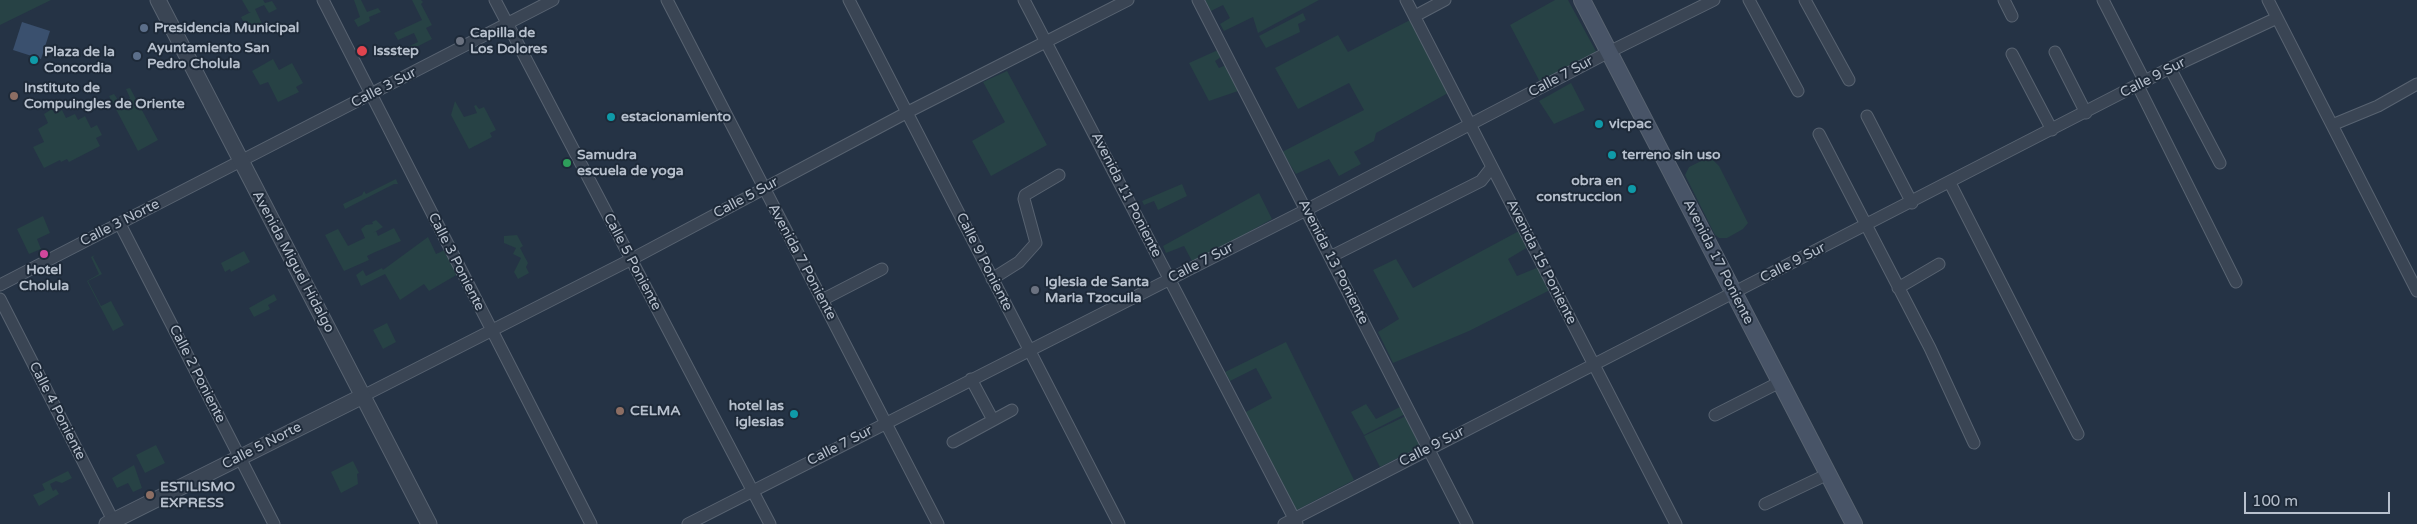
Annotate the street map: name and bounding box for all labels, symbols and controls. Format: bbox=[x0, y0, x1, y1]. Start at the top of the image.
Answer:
place label: Presidencia Municipal bbox=[154, 20, 299, 36]
marker: Presidencia Municipal bbox=[138, 22, 150, 34]
place label: Capilla de Los Dolores bbox=[470, 25, 547, 58]
marker: Capilla de Los Dolores bbox=[454, 35, 466, 47]
place label: Ayuntamiento San Pedro Cholula bbox=[147, 40, 270, 72]
place label: Issstep bbox=[373, 43, 419, 59]
place label: Plaza de la Concordia bbox=[44, 44, 115, 76]
marker: Issstep bbox=[355, 44, 369, 58]
marker: Ayuntamiento San Pedro Cholula bbox=[131, 50, 143, 62]
street label: Calle 7 Sur bbox=[1526, 53, 1596, 101]
marker: Plaza de la Concordia bbox=[28, 54, 40, 66]
street label: Calle 9 Sur bbox=[2118, 54, 2188, 102]
street label: Calle 3 Sur bbox=[349, 64, 419, 112]
place label: Instituto de Compuingles de Oriente bbox=[24, 80, 185, 112]
marker: Instituto de Compuingles de Oriente bbox=[8, 90, 20, 102]
place label: estacionamiento bbox=[621, 109, 731, 125]
marker: estacionamiento bbox=[605, 111, 617, 123]
place label: vicpac bbox=[1609, 116, 1652, 132]
marker: vicpac bbox=[1593, 118, 1605, 130]
street label: Avenida 11 Poniente bbox=[1087, 130, 1165, 260]
place label: Samudra escuela de yoga bbox=[577, 147, 684, 180]
place label: terreno sin uso bbox=[1622, 147, 1720, 163]
marker: terreno sin uso bbox=[1606, 149, 1618, 161]
marker: Samudra escuela de yoga bbox=[561, 157, 573, 169]
place label: obra en construccion bbox=[1536, 173, 1622, 206]
street label: Calle 5 Sur bbox=[711, 174, 781, 222]
marker: obra en construccion bbox=[1626, 183, 1638, 195]
street label: Avenida Miguel Hidalgo bbox=[248, 188, 338, 336]
street label: Calle 3 Norte bbox=[78, 196, 162, 250]
street label: Avenida 13 Poniente bbox=[1294, 197, 1372, 327]
street label: Avenida 15 Poniente bbox=[1502, 197, 1580, 327]
street label: Avenida 17 Poniente bbox=[1679, 197, 1757, 327]
street label: Avenida 7 Poniente bbox=[764, 201, 840, 323]
street label: Calle 3 Poniente bbox=[424, 210, 488, 314]
street label: Calle 5 Poniente bbox=[599, 210, 665, 314]
street label: Calle 9 Poniente bbox=[952, 210, 1016, 314]
street label: Calle 7 Sur bbox=[1166, 239, 1236, 287]
street label: Calle 9 Sur bbox=[1758, 239, 1828, 287]
marker: Hotel Cholula bbox=[38, 248, 50, 260]
place label: Hotel Cholula bbox=[19, 262, 69, 294]
place label: Iglesia de Santa Maria Tzocuila bbox=[1045, 274, 1149, 306]
marker: Iglesia de Santa Maria Tzocuila bbox=[1029, 284, 1041, 296]
street label: Calle 2 Poniente bbox=[165, 322, 229, 426]
street label: Calle 4 Poniente bbox=[25, 359, 89, 463]
place label: hotel las iglesias bbox=[729, 398, 784, 431]
place label: CELMA bbox=[630, 403, 681, 419]
marker: CELMA bbox=[614, 405, 626, 417]
marker: hotel las iglesias bbox=[788, 408, 800, 420]
street label: Calle 5 Norte bbox=[220, 419, 304, 473]
street label: Calle 7 Sur bbox=[805, 422, 875, 470]
street label: Calle 9 Sur bbox=[1397, 423, 1467, 471]
place label: ESTILISMO EXPRESS bbox=[160, 479, 235, 512]
scale bar bbox=[2247, 482, 2393, 514]
marker: ESTILISMO EXPRESS bbox=[144, 489, 156, 501]
text: 100 m bbox=[2252, 492, 2298, 510]

